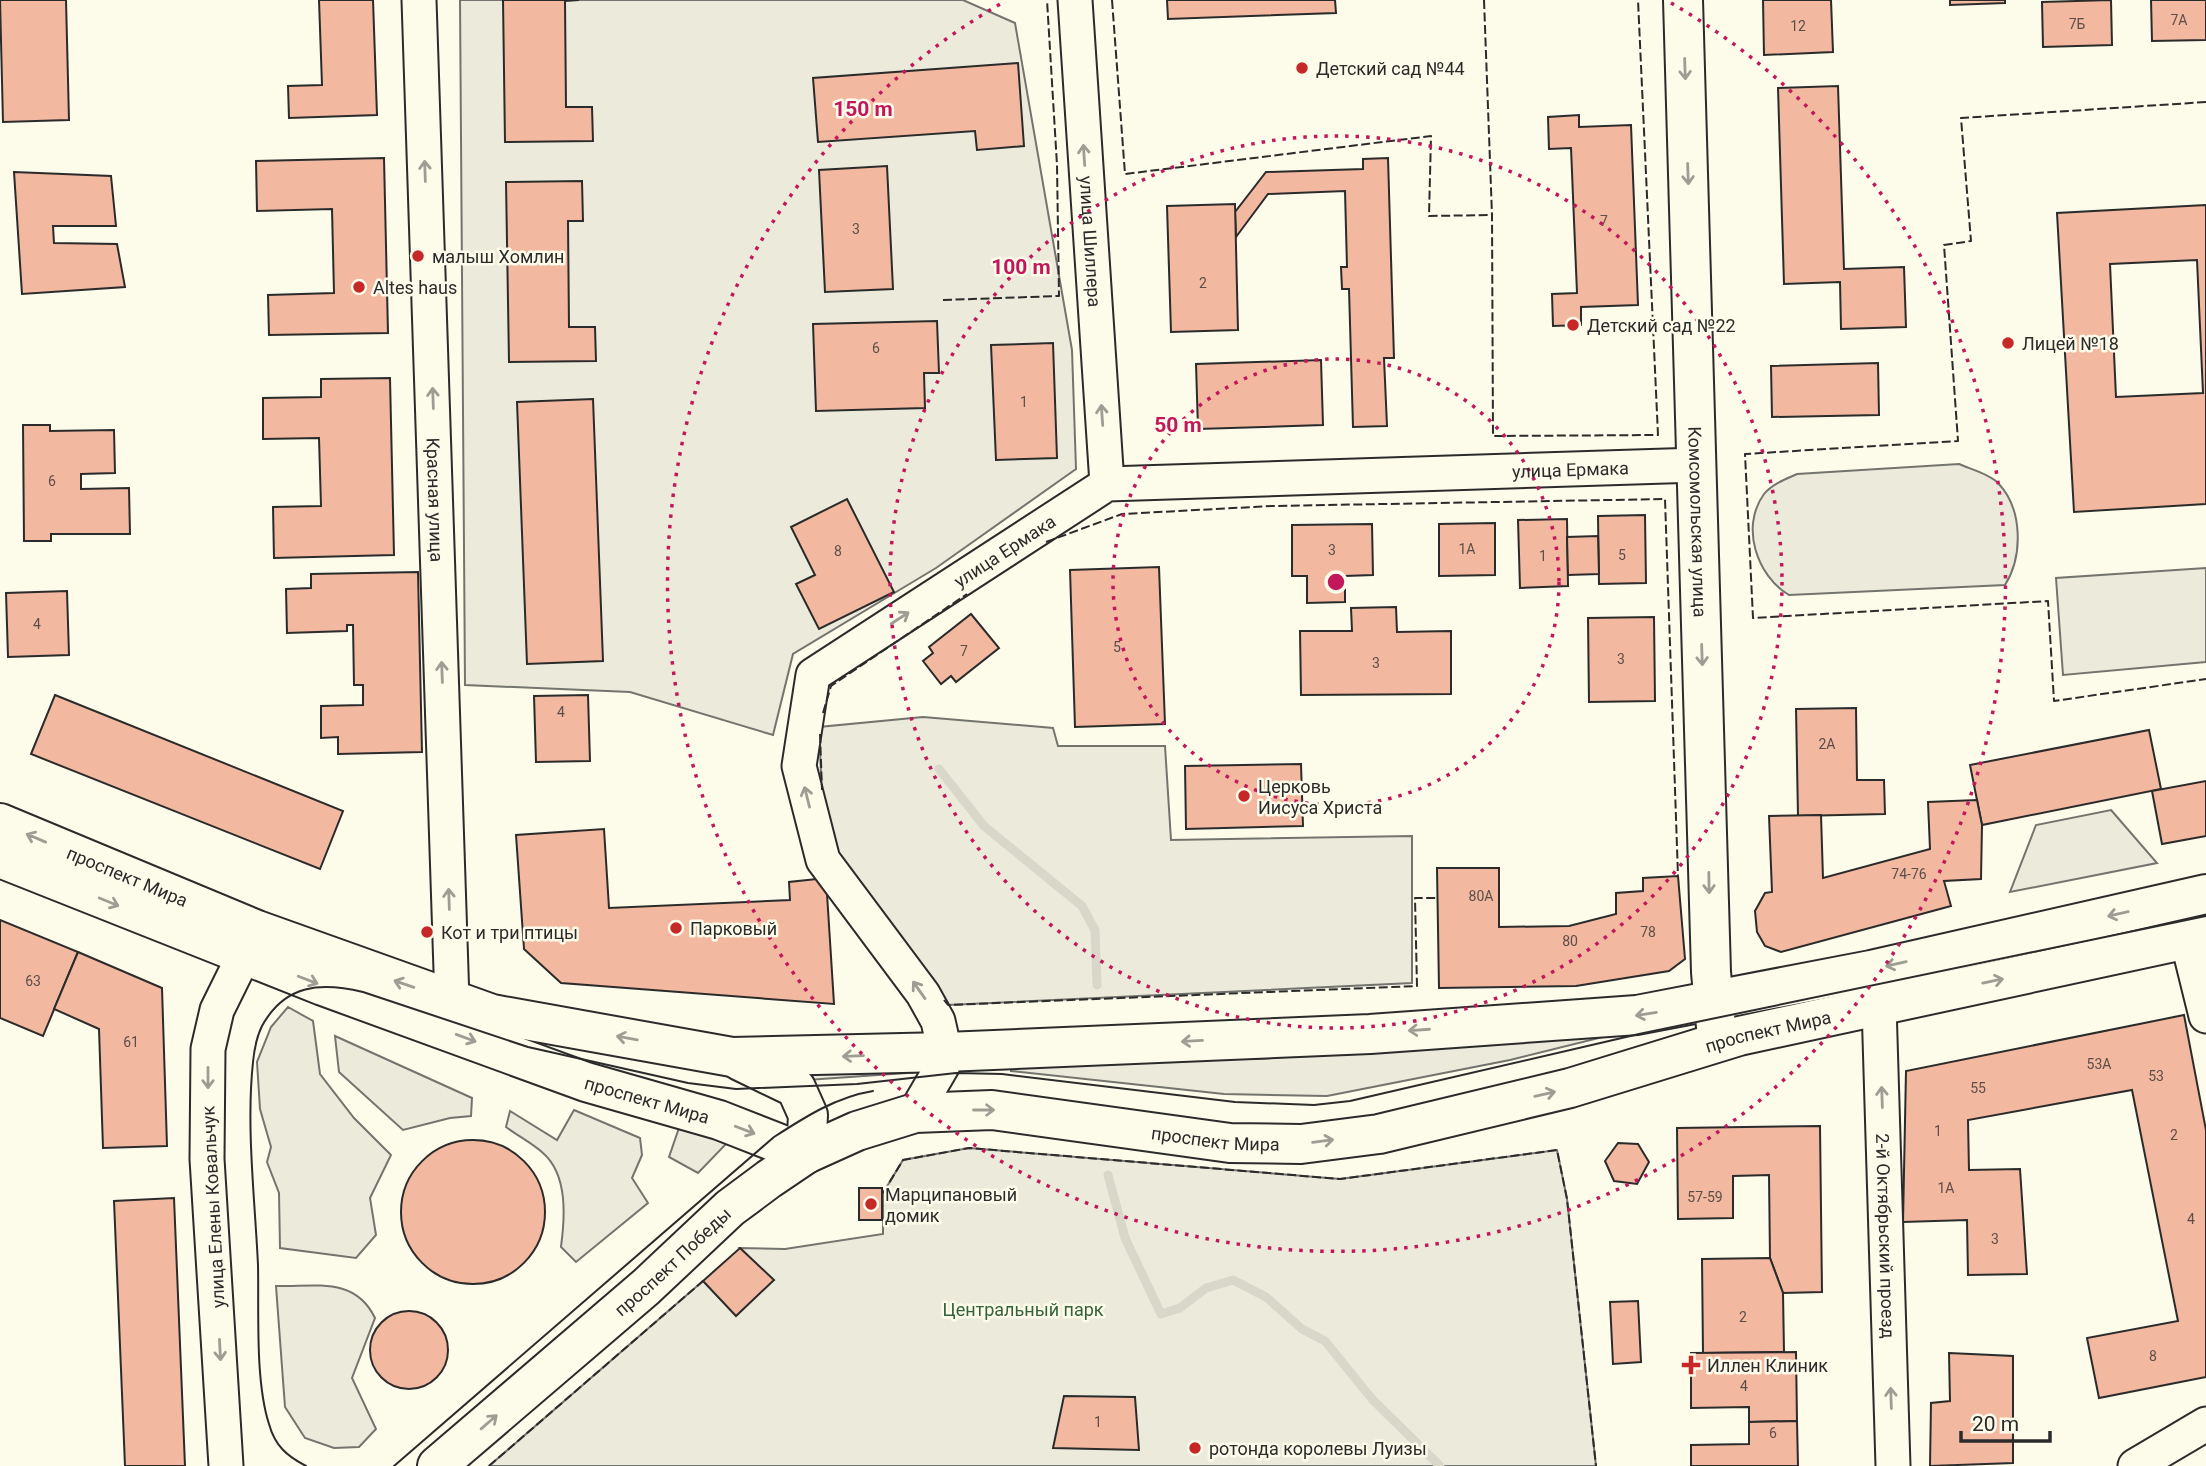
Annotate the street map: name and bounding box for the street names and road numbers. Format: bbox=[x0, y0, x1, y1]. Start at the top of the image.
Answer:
street label: улица Шиллера bbox=[1076, 175, 1106, 308]
street label: Комсомольская улица bbox=[1685, 426, 1711, 618]
street label: Красная улица bbox=[423, 437, 448, 562]
street label: улица Ермака bbox=[1512, 457, 1629, 481]
street label: улица Ермака bbox=[950, 510, 1059, 591]
street label: проспект Мира bbox=[64, 842, 191, 911]
street label: проспект Мира bbox=[1702, 1006, 1833, 1056]
street label: проспект Мира bbox=[582, 1072, 712, 1127]
street label: улица Елены Ковальчук bbox=[197, 1105, 229, 1309]
street label: проспект Мира bbox=[1150, 1122, 1280, 1154]
street label: 2-й Октябрьский проезд bbox=[1872, 1133, 1900, 1339]
street label: проспект Победы bbox=[610, 1203, 735, 1320]

